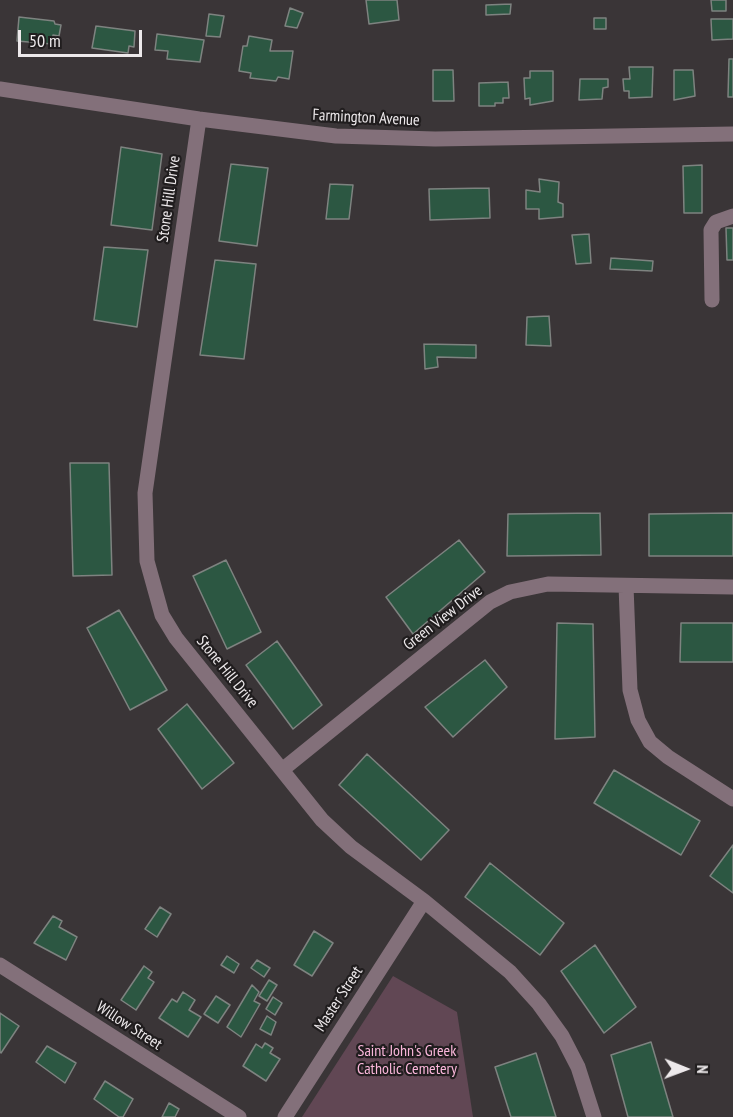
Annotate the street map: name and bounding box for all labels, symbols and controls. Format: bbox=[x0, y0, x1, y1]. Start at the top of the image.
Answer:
scale bar bbox=[21, 18, 146, 56]
text: 50 m bbox=[29, 29, 61, 52]
street label: Farmington Avenue bbox=[312, 106, 420, 130]
street label: Stone Hill Drive bbox=[153, 155, 185, 243]
street label: Green View Drive bbox=[400, 581, 486, 655]
street label: Stone Hill Drive bbox=[192, 632, 262, 712]
street label: Master Street bbox=[311, 963, 367, 1035]
street label: Willow Street bbox=[93, 998, 165, 1054]
north arrow bbox=[655, 1039, 715, 1099]
park label: Saint John's Greek Catholic Cemetery bbox=[357, 1041, 457, 1079]
text: N bbox=[693, 1065, 713, 1074]

